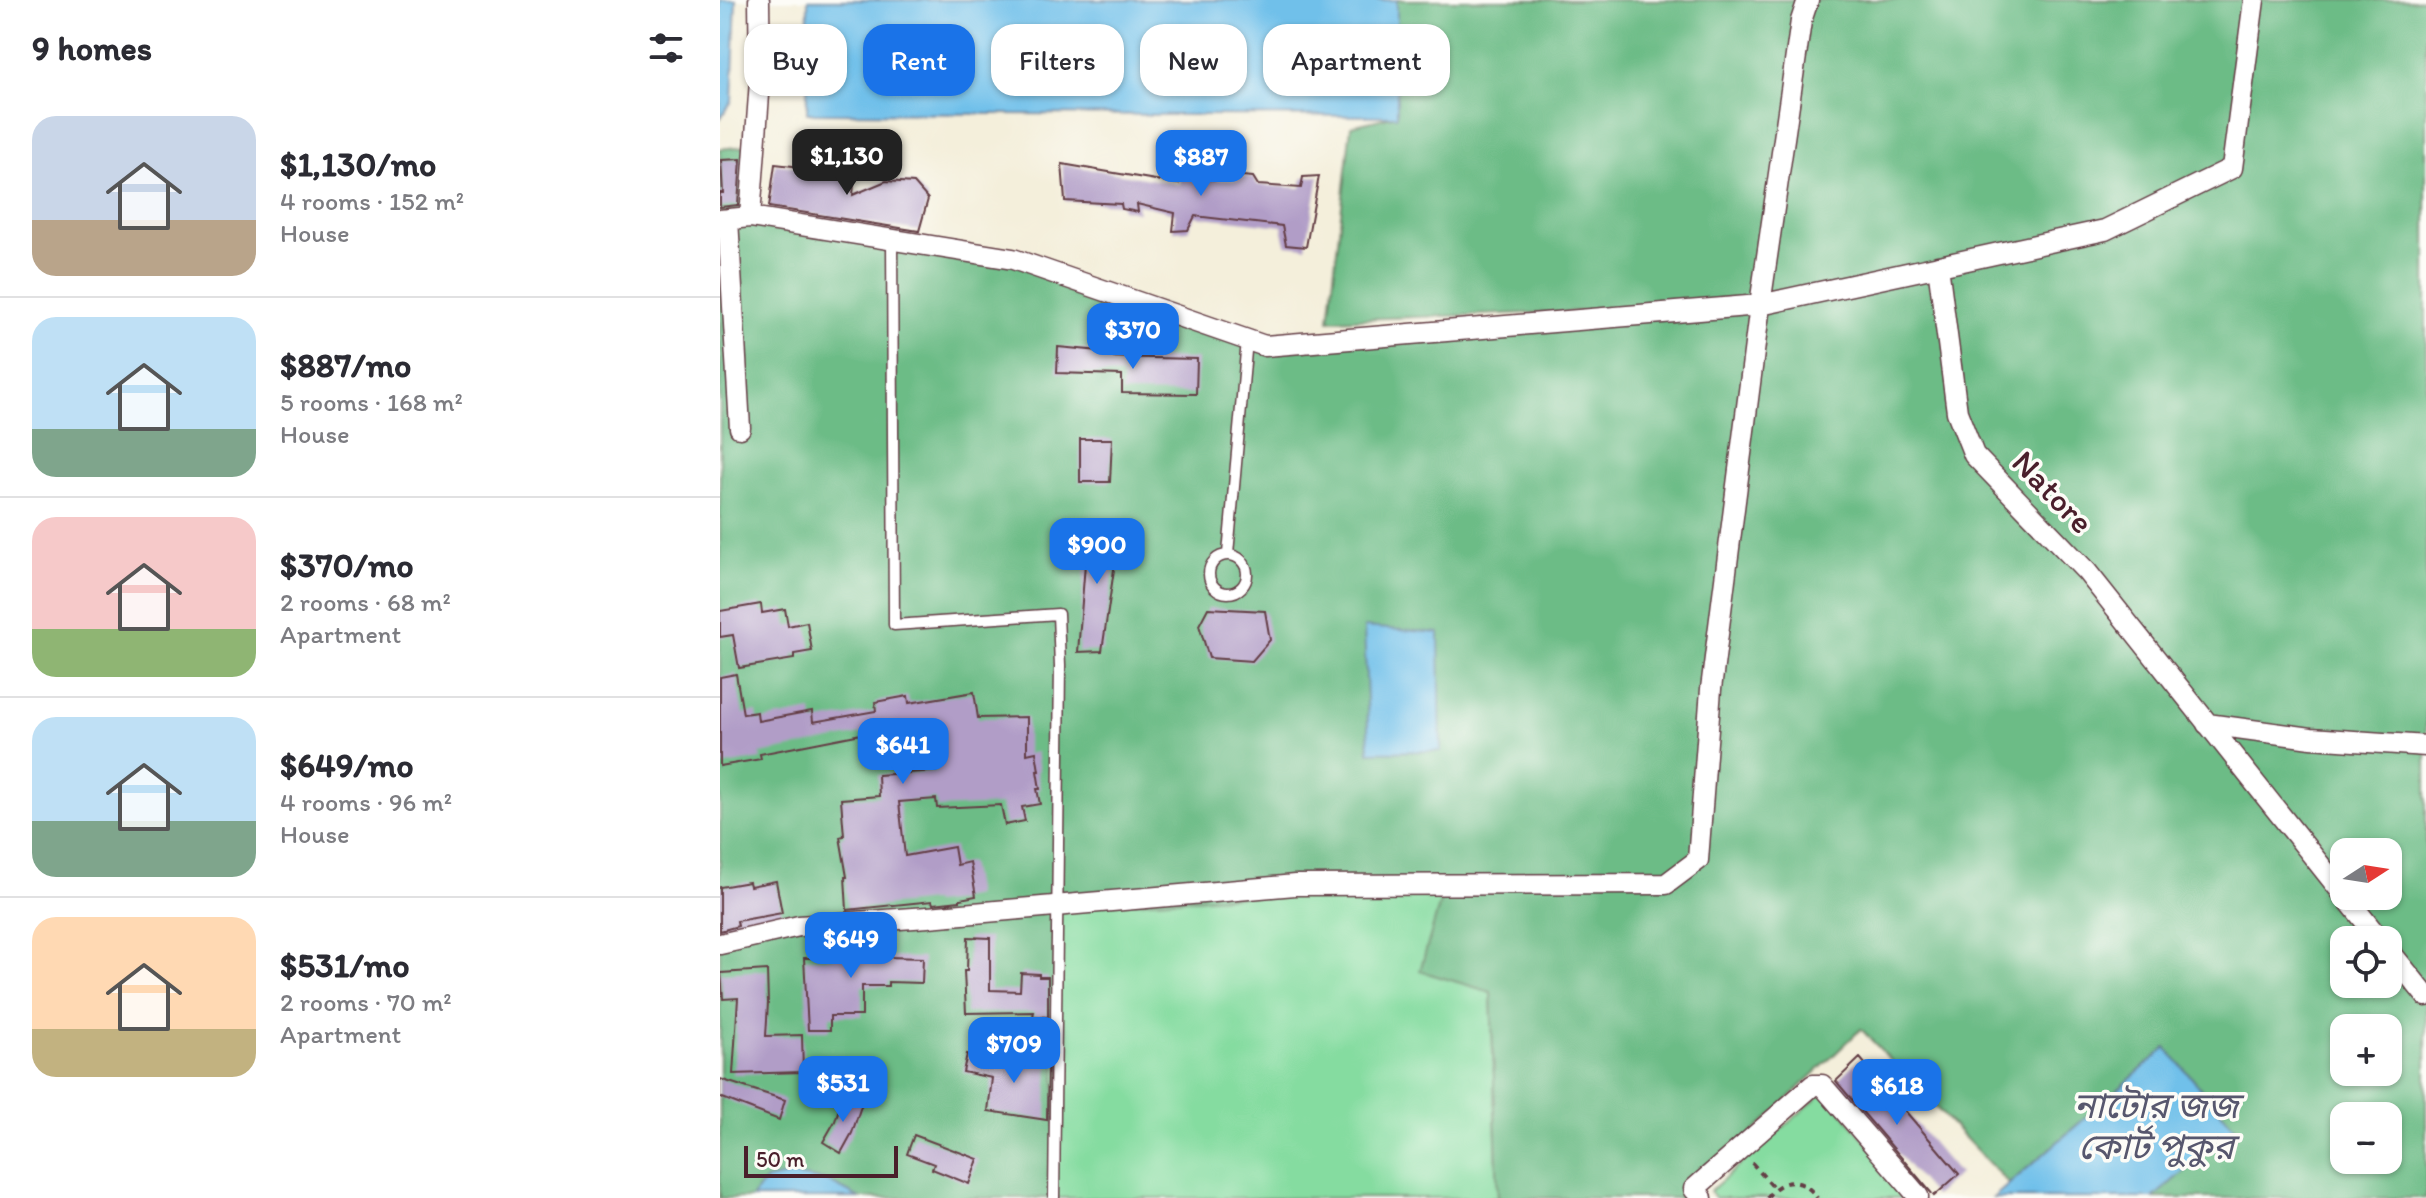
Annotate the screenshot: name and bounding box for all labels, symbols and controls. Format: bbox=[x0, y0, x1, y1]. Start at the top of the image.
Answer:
chip: Buy bbox=[744, 24, 847, 96]
chip: Rent bbox=[863, 24, 975, 96]
chip: Filters bbox=[991, 24, 1124, 96]
chip: New bbox=[1140, 24, 1247, 96]
chip: Apartment bbox=[1263, 24, 1450, 96]
icon: filters bbox=[644, 26, 688, 70]
text: 9 homes bbox=[32, 28, 152, 69]
pin: $1,130 bbox=[782, 129, 912, 197]
pin: $887 bbox=[1154, 130, 1248, 198]
text: $1,130 bbox=[810, 139, 884, 171]
text: $887 bbox=[1174, 140, 1228, 172]
text: $1,130/mo bbox=[280, 144, 436, 185]
icon: home bbox=[96, 148, 192, 244]
text: 4 rooms · 152 m² bbox=[280, 185, 464, 217]
text: House bbox=[280, 217, 350, 249]
pin: $370 bbox=[1086, 303, 1180, 371]
text: $370 bbox=[1105, 313, 1161, 345]
text: $887/mo bbox=[280, 345, 412, 386]
icon: home bbox=[96, 349, 192, 445]
text: 5 rooms · 168 m² bbox=[280, 386, 463, 418]
text: House bbox=[280, 418, 350, 450]
street label: Natore bbox=[2004, 442, 2102, 542]
pin: $900 bbox=[1050, 518, 1144, 586]
text: $900 bbox=[1068, 528, 1126, 560]
text: $370/mo bbox=[280, 545, 414, 586]
icon: home bbox=[96, 549, 192, 645]
text: 2 rooms · 68 m² bbox=[280, 586, 451, 618]
text: Apartment bbox=[280, 618, 401, 650]
pin: $641 bbox=[856, 718, 950, 786]
text: $641 bbox=[876, 728, 930, 760]
text: $649/mo bbox=[280, 745, 414, 786]
icon: home bbox=[96, 749, 192, 845]
text: 4 rooms · 96 m² bbox=[280, 786, 452, 818]
text: House bbox=[280, 818, 350, 850]
north arrow bbox=[2330, 838, 2402, 910]
map controls bbox=[2330, 838, 2402, 1174]
pin: $649 bbox=[804, 912, 898, 980]
text: $649 bbox=[823, 922, 879, 954]
button: locate bbox=[2330, 926, 2402, 998]
text: $531/mo bbox=[280, 945, 410, 986]
icon: home bbox=[96, 949, 192, 1045]
text: 2 rooms · 70 m² bbox=[280, 986, 452, 1018]
button: + bbox=[2330, 1014, 2402, 1086]
pin: $709 bbox=[967, 1017, 1061, 1085]
text: Apartment bbox=[280, 1018, 401, 1050]
text: $709 bbox=[986, 1027, 1042, 1059]
pin: $531 bbox=[796, 1056, 890, 1124]
pin: $618 bbox=[1850, 1059, 1944, 1127]
text: $531 bbox=[816, 1066, 870, 1098]
text: $618 bbox=[1870, 1069, 1924, 1101]
water label: নাটোর জজ কোর্ট পুকুর bbox=[2073, 1084, 2245, 1168]
button: − bbox=[2330, 1102, 2402, 1174]
scale bar bbox=[744, 1142, 898, 1178]
text: 50 m bbox=[756, 1146, 805, 1173]

